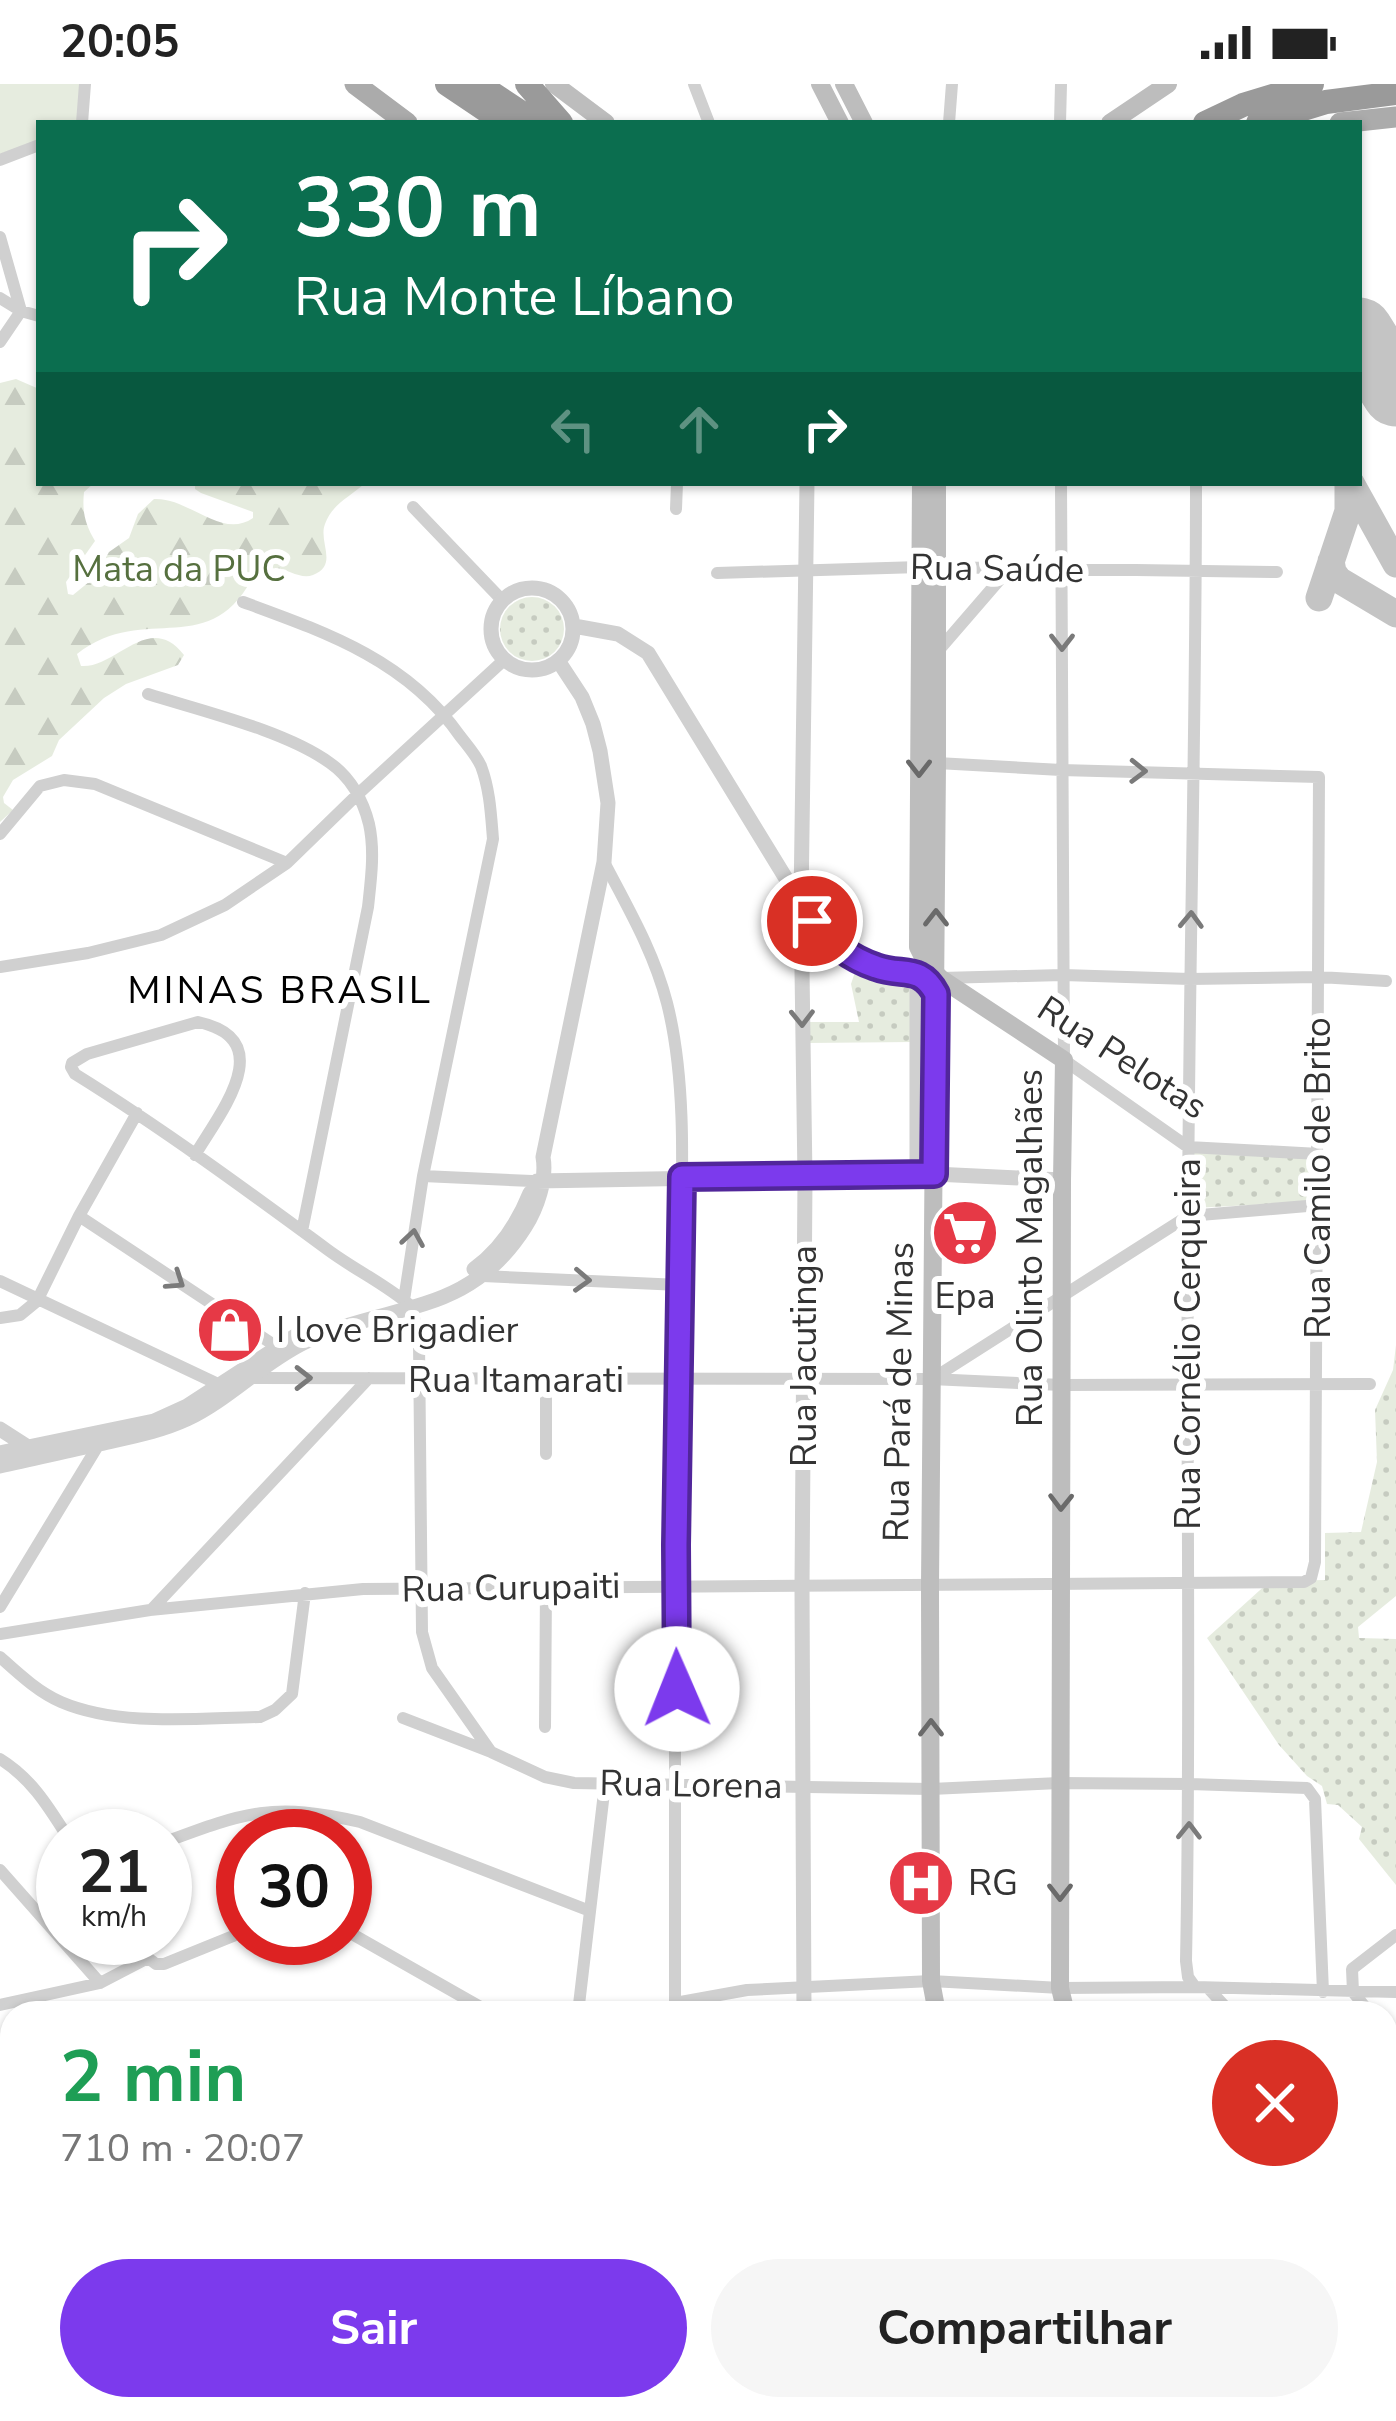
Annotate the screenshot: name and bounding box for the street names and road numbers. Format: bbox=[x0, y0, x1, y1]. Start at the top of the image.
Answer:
street label: Rua Saúde bbox=[909, 543, 1085, 595]
street label: Rua Pelotas bbox=[1028, 985, 1216, 1131]
street label: Rua Camilo de Brito bbox=[1294, 1017, 1343, 1339]
street label: Rua Olinto Magalhães bbox=[1006, 1069, 1055, 1427]
street label: Rua Cornélio Cerqueira bbox=[1164, 1158, 1213, 1530]
street label: Rua Pará de Minas bbox=[872, 1242, 926, 1542]
street label: Rua Jacutinga bbox=[780, 1245, 829, 1467]
street label: Rua Itamarati bbox=[408, 1356, 624, 1405]
street label: Rua Curupaiti bbox=[401, 1562, 621, 1614]
street label: Rua Lorena bbox=[599, 1759, 783, 1811]

